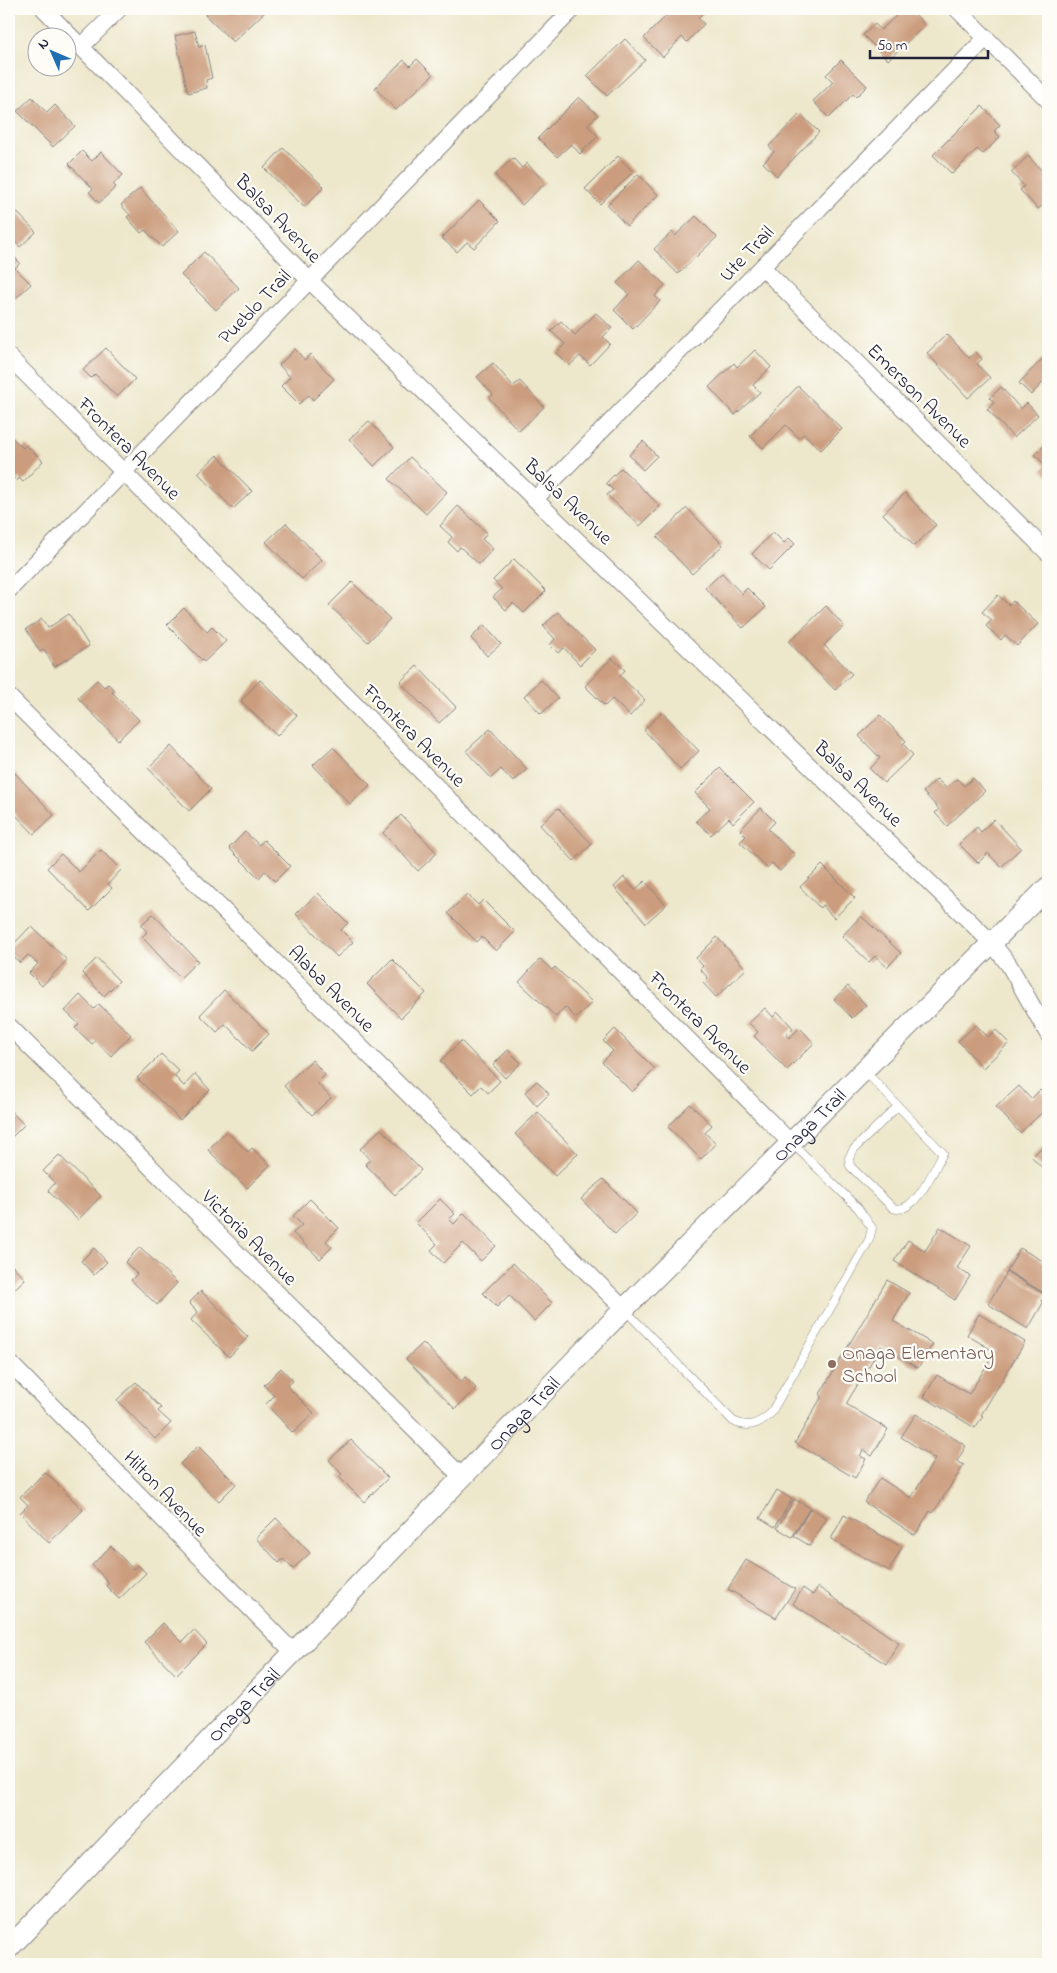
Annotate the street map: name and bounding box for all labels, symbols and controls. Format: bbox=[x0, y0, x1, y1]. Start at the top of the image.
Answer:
north arrow bbox=[28, 28, 78, 78]
scale bar bbox=[870, 28, 987, 60]
text: N bbox=[33, 33, 55, 55]
text: 50 m bbox=[877, 35, 908, 57]
street label: Balsa Avenue bbox=[227, 168, 327, 271]
street label: Ute Trail bbox=[713, 220, 782, 290]
street label: Pueblo Trail bbox=[212, 264, 299, 352]
street label: Emerson Avenue bbox=[859, 338, 977, 456]
street label: Frontera Avenue bbox=[69, 391, 186, 508]
street label: Balsa Avenue bbox=[516, 452, 618, 553]
street label: Frontera Avenue bbox=[354, 678, 471, 795]
street label: Balsa Avenue bbox=[806, 734, 908, 835]
street label: Alaba Avenue bbox=[280, 940, 380, 1040]
street label: Frontera Avenue bbox=[640, 965, 757, 1082]
street label: Onaga Trail bbox=[767, 1083, 854, 1170]
street label: Victoria Avenue bbox=[193, 1183, 303, 1293]
place label: Onaga Elementary School bbox=[842, 1340, 994, 1392]
marker: Onaga Elementary School bbox=[826, 1358, 838, 1370]
street label: Onaga Trail bbox=[482, 1371, 568, 1459]
street label: Hilton Avenue bbox=[115, 1445, 213, 1545]
street label: Onaga Trail bbox=[202, 1662, 288, 1750]

